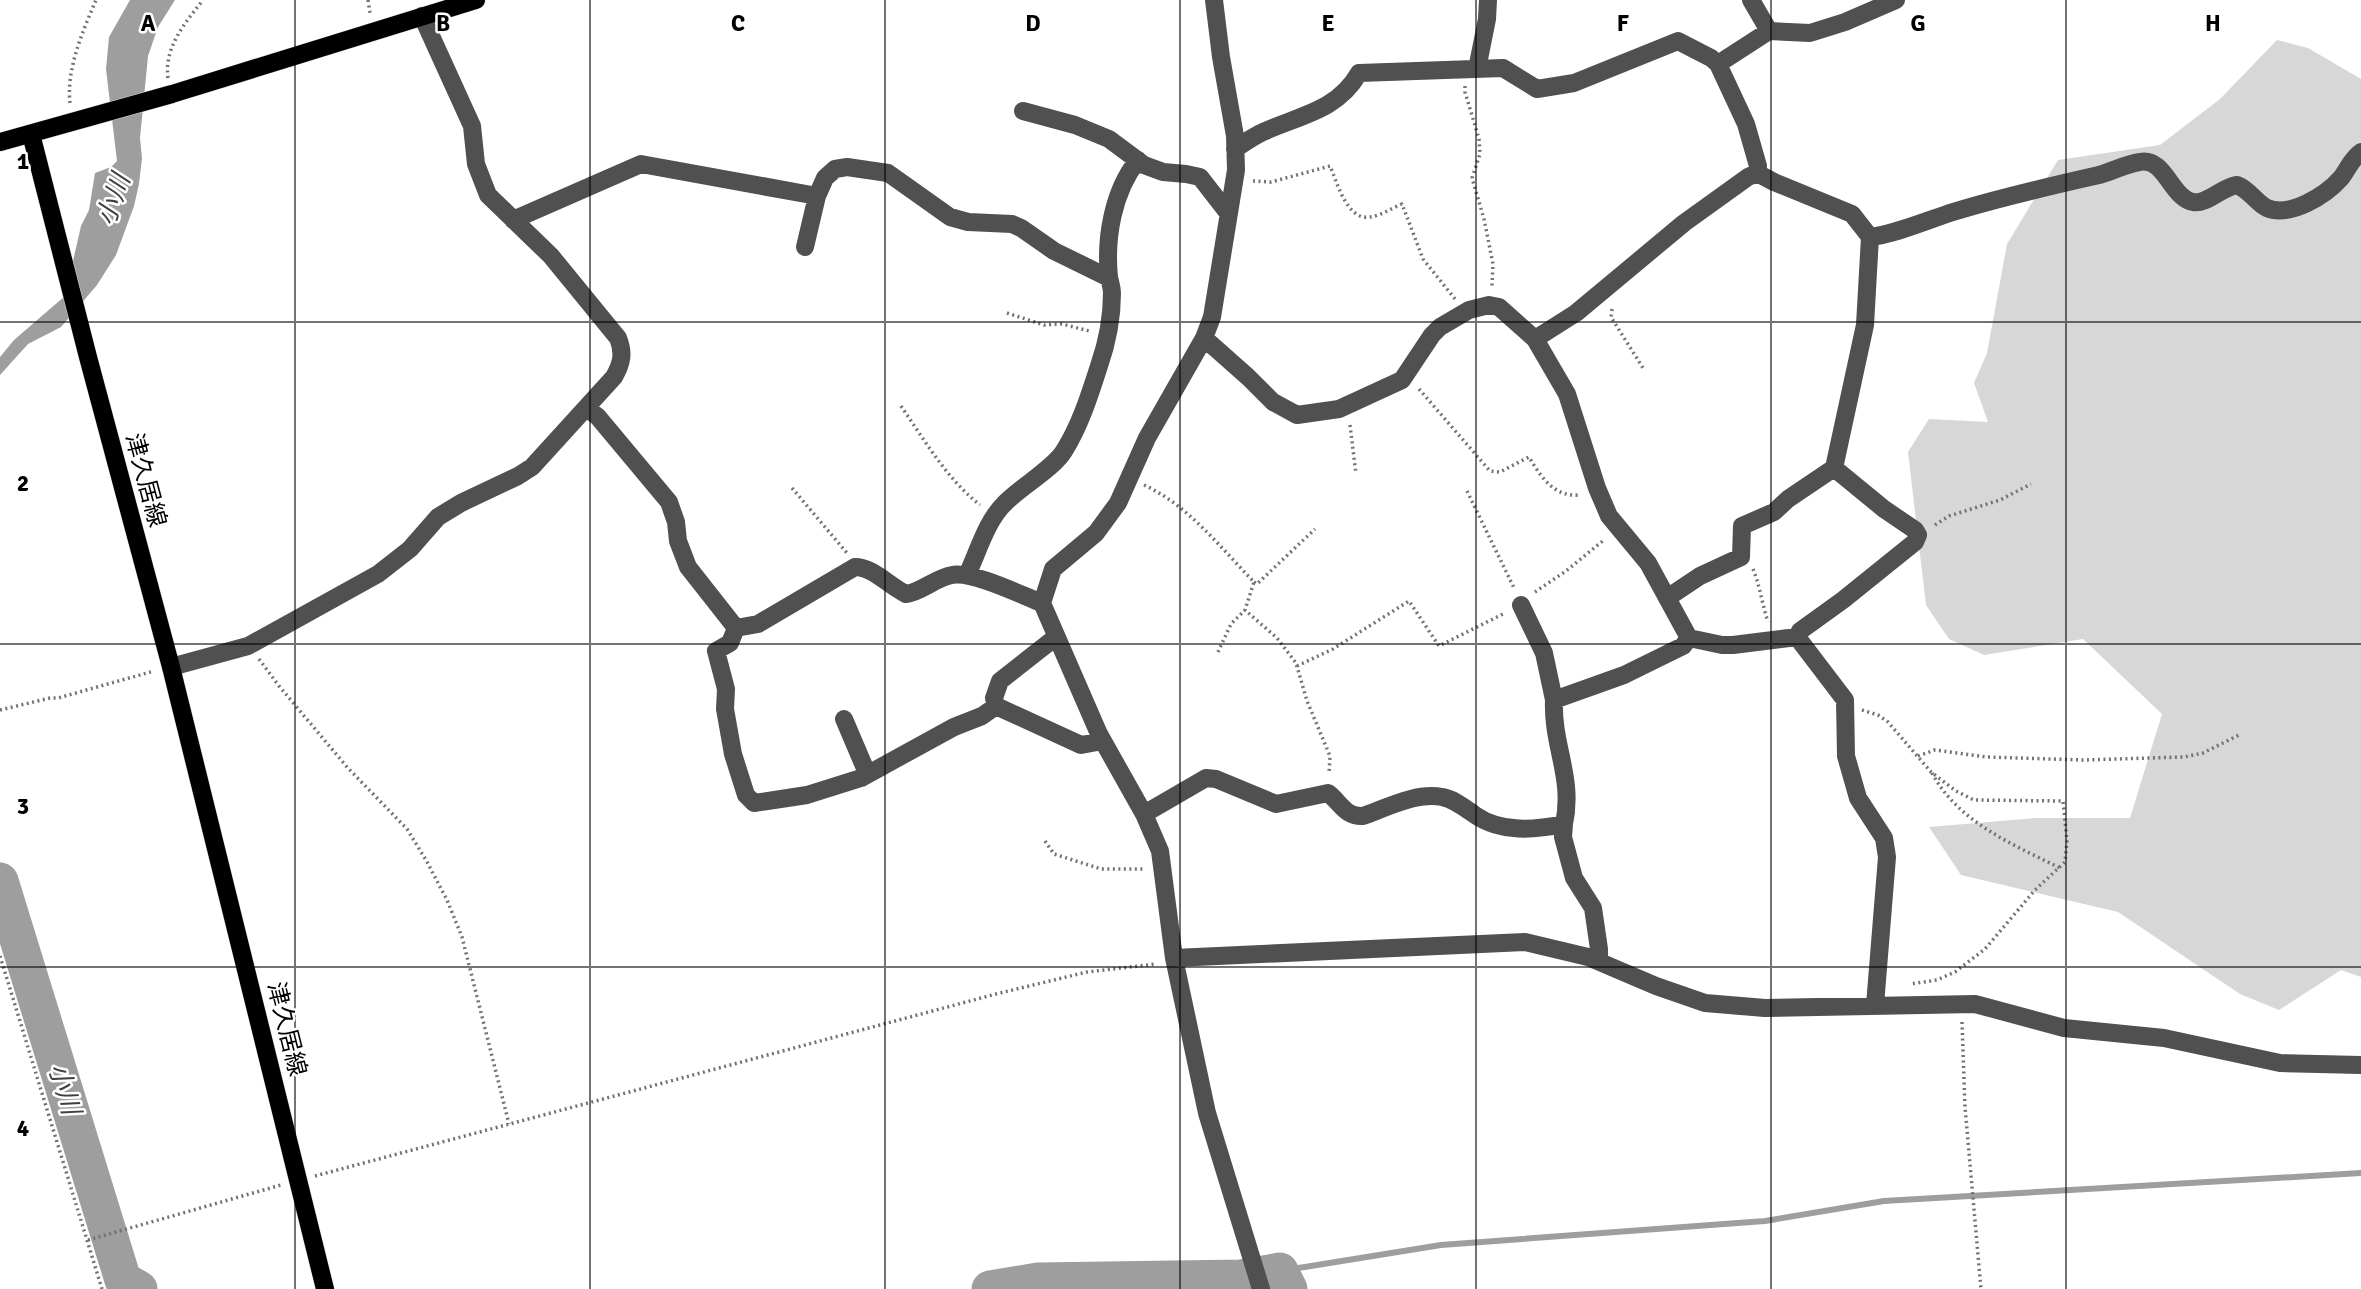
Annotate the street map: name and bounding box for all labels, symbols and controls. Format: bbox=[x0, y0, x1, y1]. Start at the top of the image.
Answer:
text: A bbox=[141, 9, 156, 38]
text: B bbox=[436, 9, 450, 38]
text: C bbox=[731, 9, 745, 38]
text: D bbox=[1025, 9, 1041, 38]
text: E bbox=[1321, 9, 1335, 38]
text: F bbox=[1617, 9, 1629, 38]
text: G bbox=[1910, 9, 1926, 38]
text: H bbox=[2205, 9, 2221, 38]
text: 1 bbox=[17, 147, 29, 176]
water label: 小川 bbox=[90, 167, 139, 230]
street label: 津久居線 bbox=[119, 430, 173, 530]
text: 2 bbox=[17, 469, 29, 498]
text: 3 bbox=[17, 792, 29, 821]
street label: 津久居線 bbox=[261, 979, 313, 1079]
water label: 小川 bbox=[41, 1059, 88, 1121]
text: 4 bbox=[17, 1114, 29, 1143]

